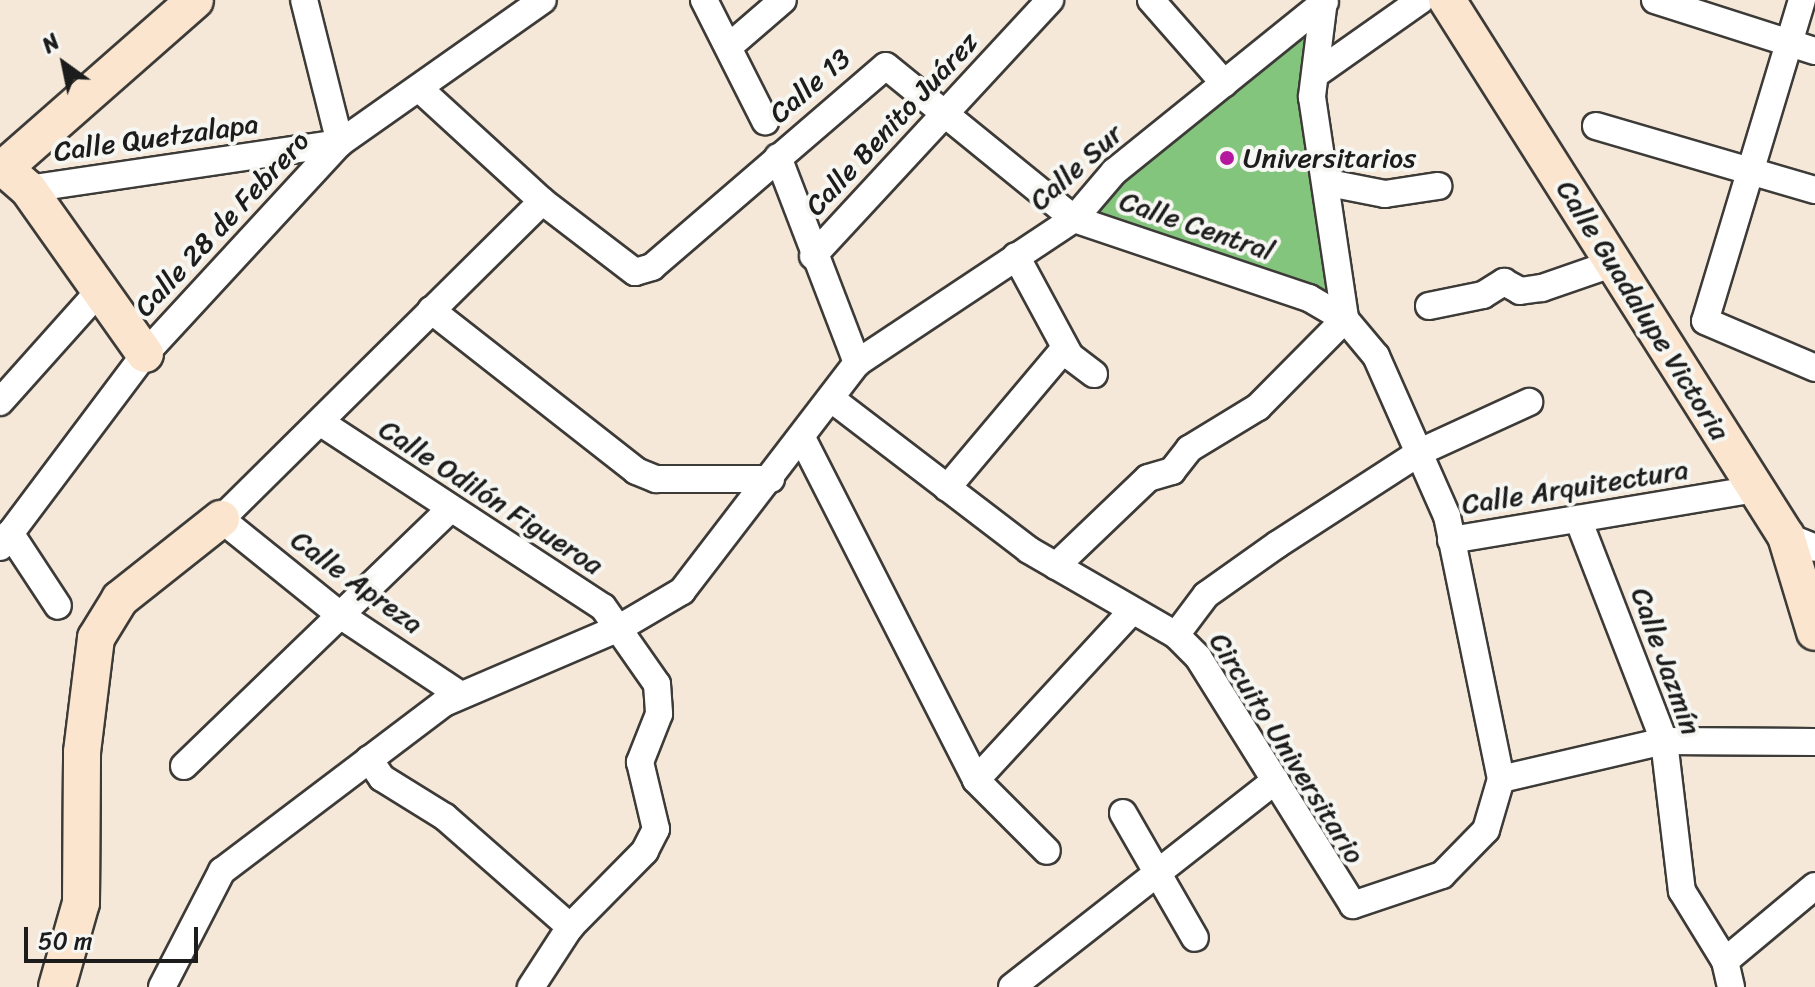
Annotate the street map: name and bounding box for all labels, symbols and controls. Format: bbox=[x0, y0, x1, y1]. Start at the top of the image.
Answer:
text: N bbox=[34, 23, 68, 64]
north arrow bbox=[24, 24, 104, 104]
street label: Calle Benito Juárez bbox=[798, 25, 986, 223]
street label: Calle 13 bbox=[763, 42, 857, 130]
street label: Calle Quetzalapa bbox=[51, 107, 261, 169]
street label: Calle Sur bbox=[1023, 117, 1129, 217]
street label: Calle 28 de Febrero bbox=[127, 124, 317, 324]
place label: Universitarios bbox=[1243, 141, 1416, 175]
marker: Universitarios bbox=[1218, 149, 1236, 167]
street label: Calle Guadalupe Victoria bbox=[1549, 173, 1737, 447]
street label: Calle Central bbox=[1115, 184, 1279, 268]
street label: Calle Odilón Figueroa bbox=[373, 412, 609, 582]
street label: Calle Arquitectura bbox=[1460, 453, 1690, 521]
street label: Calle Apreza bbox=[284, 523, 430, 641]
street label: Calle Jazmín bbox=[1624, 583, 1708, 739]
street label: Circuito Universitario bbox=[1202, 626, 1372, 870]
scale bar bbox=[28, 911, 202, 961]
text: 50 m bbox=[38, 920, 93, 962]

